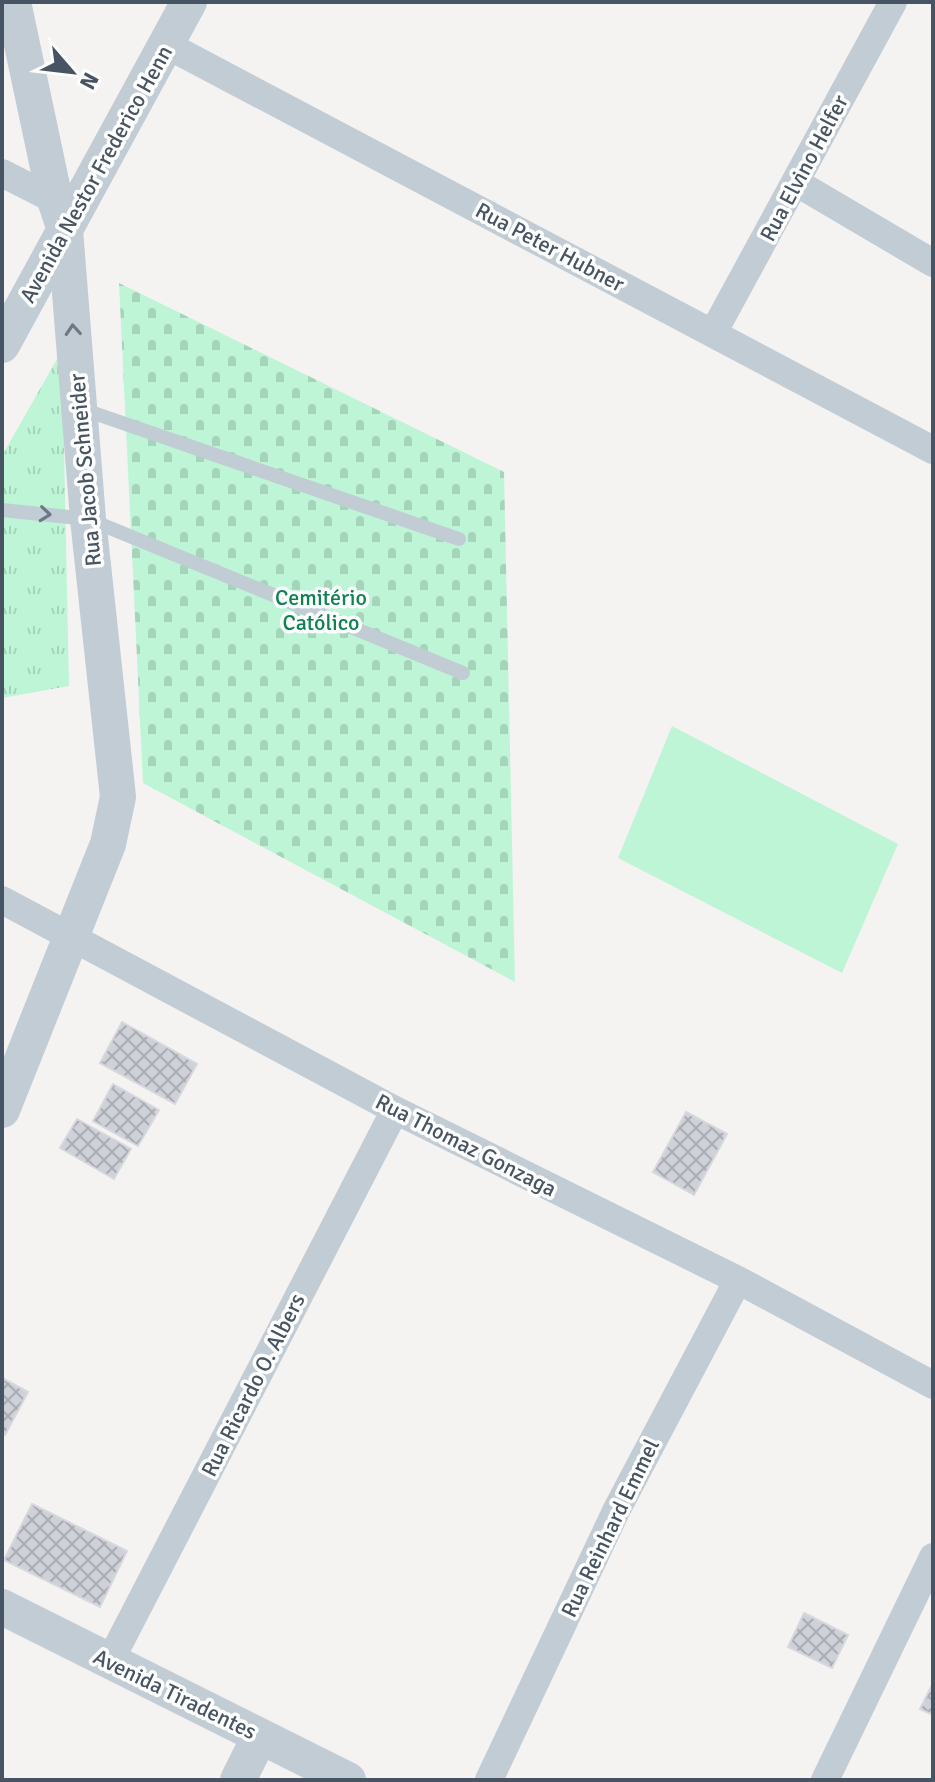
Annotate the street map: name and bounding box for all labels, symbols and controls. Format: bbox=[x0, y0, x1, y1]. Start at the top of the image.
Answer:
north arrow bbox=[32, 32, 112, 112]
street label: Avenida Nestor Frederico Henn bbox=[14, 41, 178, 307]
street label: Rua Elvino Helfer bbox=[754, 90, 854, 246]
street label: Rua Peter Hubner bbox=[471, 196, 629, 298]
one-way arrow bbox=[65, 323, 82, 336]
street label: Rua Jacob Schneider bbox=[63, 372, 107, 568]
one-way arrow bbox=[39, 506, 52, 523]
park label: Cemitério Católico bbox=[275, 584, 367, 636]
street label: Rua Thomaz Gonzaga bbox=[371, 1088, 561, 1202]
street label: Rua Ricardo O. Albers bbox=[195, 1289, 311, 1481]
street label: Rua Reinhard Emmel bbox=[555, 1434, 665, 1622]
street label: Avenida Tiradentes bbox=[89, 1643, 261, 1745]

